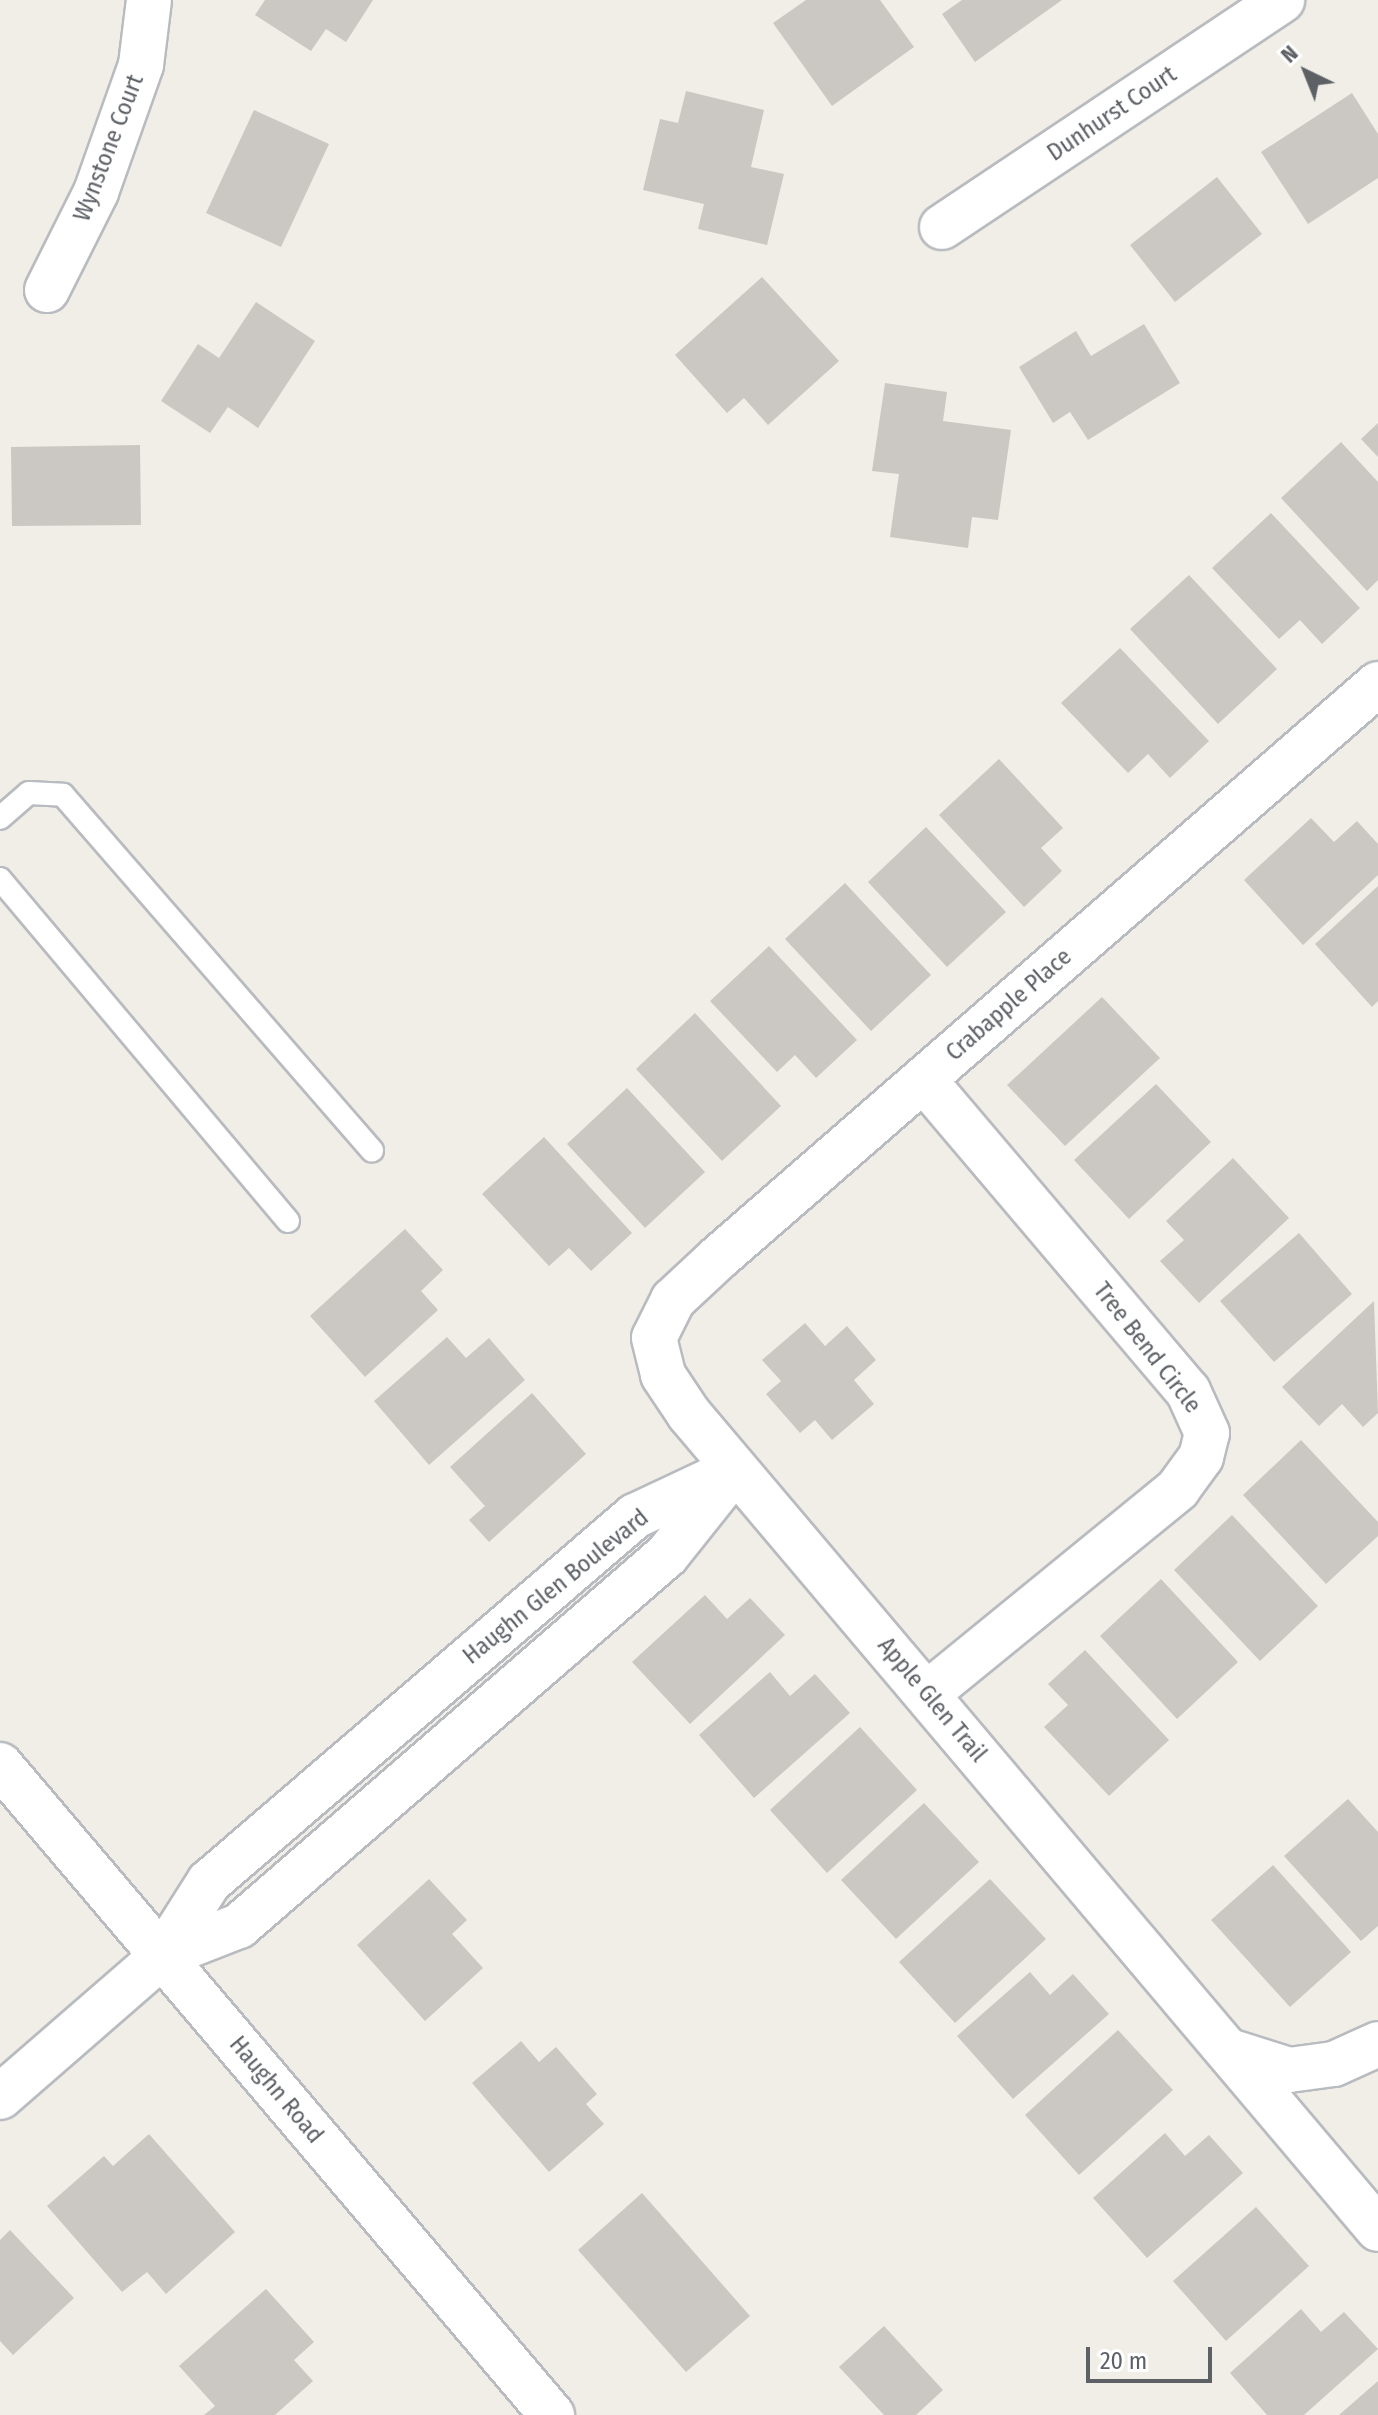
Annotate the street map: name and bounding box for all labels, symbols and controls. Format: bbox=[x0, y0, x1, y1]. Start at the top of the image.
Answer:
north arrow bbox=[1266, 32, 1346, 112]
text: N bbox=[1275, 40, 1303, 68]
street label: Dunhurst Court bbox=[1042, 60, 1182, 168]
street label: Wynstone Court bbox=[68, 71, 150, 225]
street label: Crabapple Place bbox=[940, 943, 1078, 1067]
street label: Tree Bend Circle bbox=[1087, 1277, 1207, 1419]
street label: Haughn Glen Boulevard bbox=[458, 1503, 654, 1671]
street label: Apple Glen Trail bbox=[871, 1632, 993, 1768]
street label: Haughn Road bbox=[223, 2031, 329, 2149]
scale bar bbox=[1090, 2331, 1216, 2381]
text: 20 m bbox=[1100, 2347, 1147, 2375]

